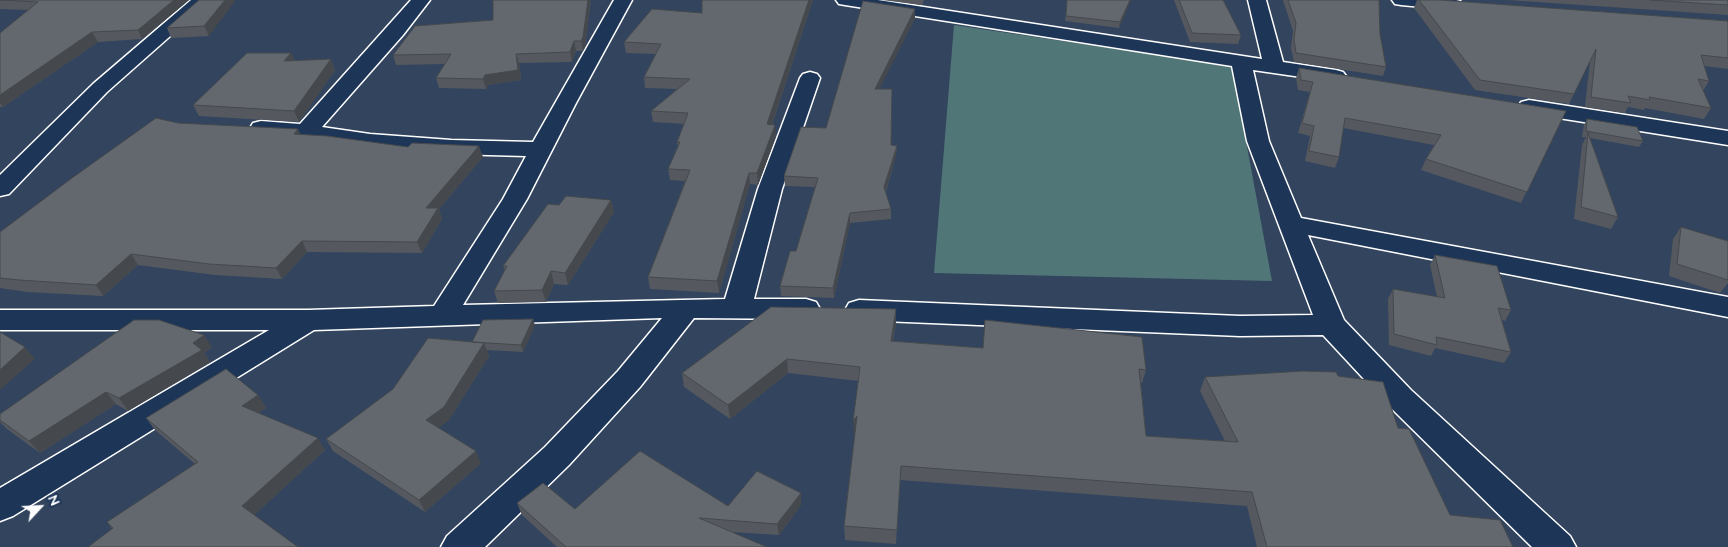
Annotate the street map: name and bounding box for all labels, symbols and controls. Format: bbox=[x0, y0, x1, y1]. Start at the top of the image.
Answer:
north arrow bbox=[15, 482, 65, 532]
text: N bbox=[43, 492, 65, 509]

